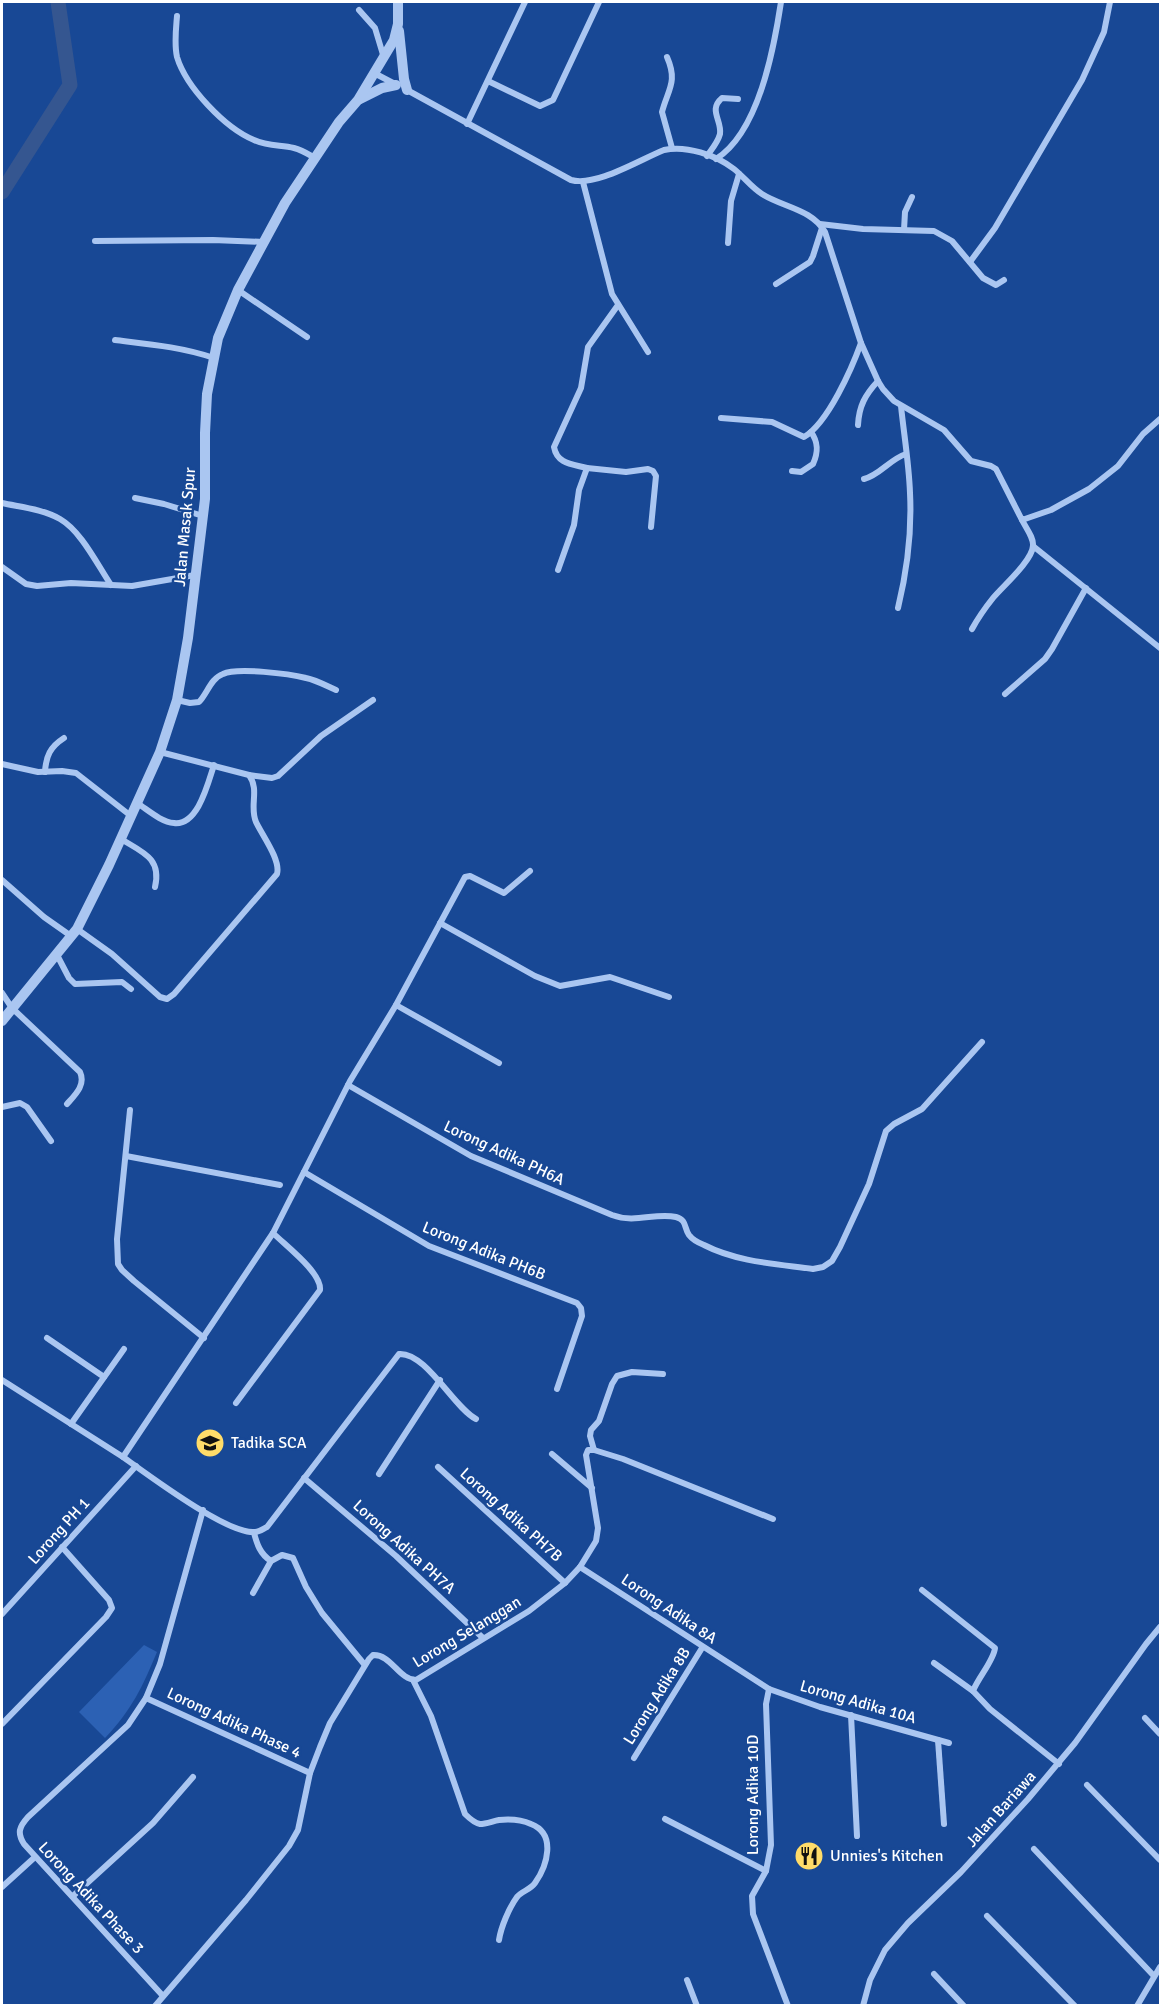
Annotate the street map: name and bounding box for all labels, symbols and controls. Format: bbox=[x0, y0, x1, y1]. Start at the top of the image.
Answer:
street label: Jalan Masak Spur bbox=[170, 466, 200, 587]
street label: Lorong Adika PH6A bbox=[440, 1116, 568, 1190]
street label: Lorong Adika PH6B bbox=[419, 1217, 549, 1285]
school or university icon: Tadika SCA bbox=[194, 1427, 226, 1459]
place label: Tadika SCA bbox=[231, 1433, 307, 1453]
street label: Lorong Adika PH7B bbox=[456, 1464, 566, 1566]
street label: Lorong PH 1 bbox=[24, 1494, 94, 1568]
street label: Lorong Adika PH7A bbox=[349, 1496, 460, 1598]
street label: Lorong Adika 8A bbox=[617, 1570, 721, 1649]
street label: Lorong Selanggan bbox=[409, 1592, 525, 1672]
street label: Lorong Adika 8B bbox=[619, 1644, 695, 1748]
street label: Lorong Adika 10A bbox=[798, 1676, 919, 1728]
street label: Lorong Adika Phase 4 bbox=[164, 1683, 305, 1763]
street label: Lorong Adika 10D bbox=[743, 1735, 763, 1855]
street label: Jalan Bariawa bbox=[962, 1767, 1040, 1851]
street label: Lorong Adika Phase 3 bbox=[34, 1838, 148, 1958]
restaurant icon: Unnies's Kitchen bbox=[793, 1840, 825, 1872]
place label: Unnies's Kitchen bbox=[830, 1846, 944, 1866]

